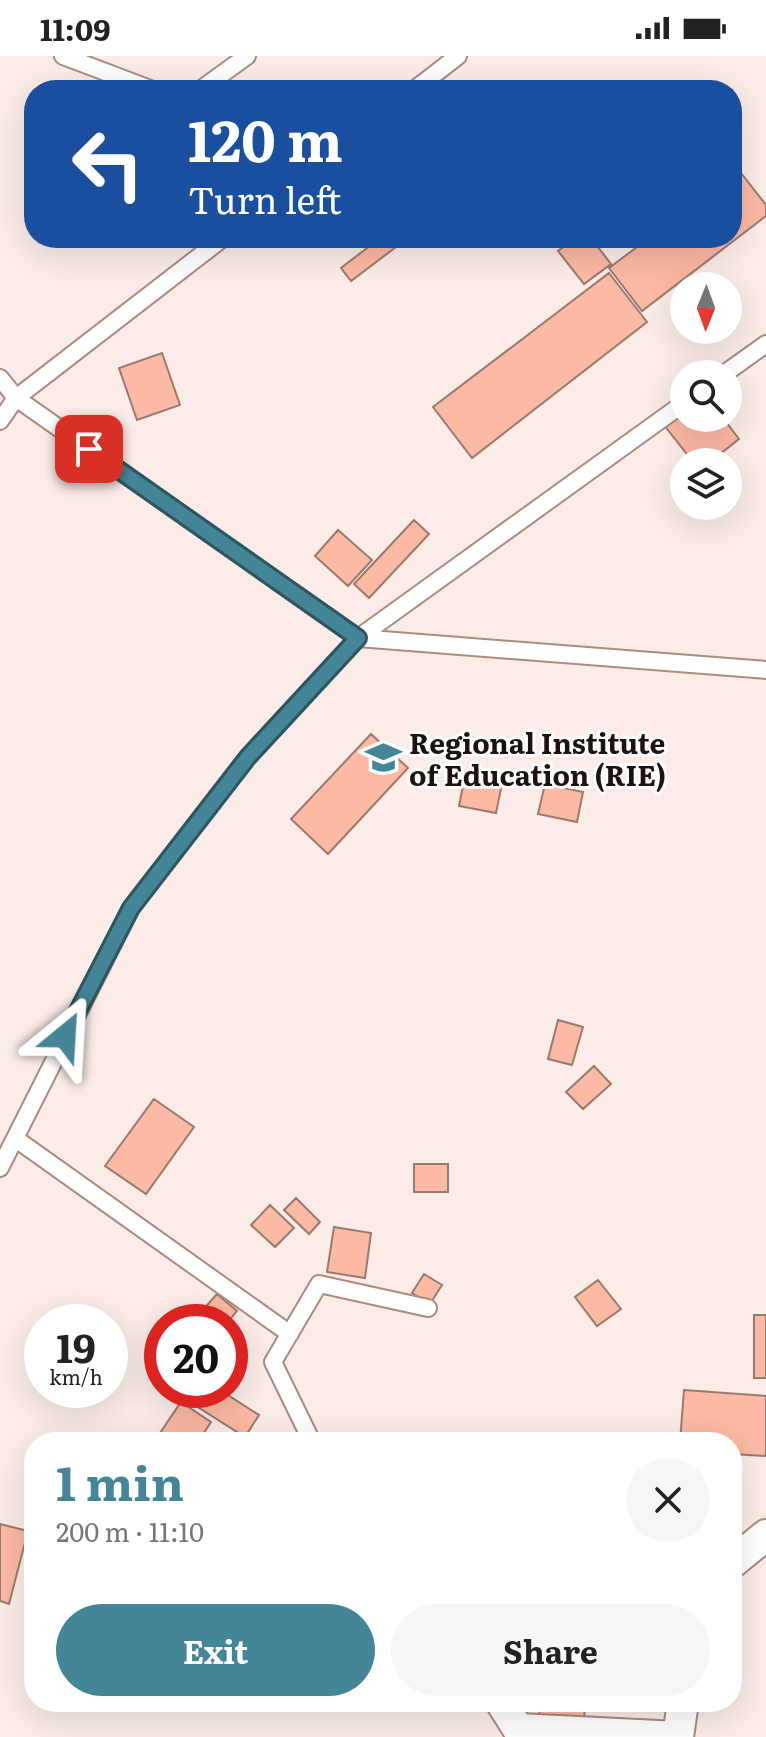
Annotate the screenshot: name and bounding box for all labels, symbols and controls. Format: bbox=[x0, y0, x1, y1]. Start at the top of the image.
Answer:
text: 11:09 bbox=[40, 6, 110, 50]
text: 120 m bbox=[188, 96, 343, 179]
icon: left bbox=[56, 112, 160, 216]
text: Turn left bbox=[188, 172, 342, 225]
north arrow bbox=[670, 272, 742, 344]
map controls bbox=[670, 272, 742, 520]
button: search bbox=[670, 360, 742, 432]
pin bbox=[55, 415, 123, 483]
icon: arrive bbox=[67, 427, 111, 471]
button: layers bbox=[670, 448, 742, 520]
place label: Regional Institute of Education (RIE) bbox=[409, 721, 666, 795]
school or university icon: Regional Institute of Education (RIE) bbox=[364, 739, 402, 777]
position arrow bbox=[23, 994, 107, 1078]
speed limit sign: 20 bbox=[144, 1304, 248, 1408]
text: 19 bbox=[56, 1316, 96, 1375]
text: km/h bbox=[49, 1361, 103, 1391]
text: 1 min bbox=[56, 1445, 184, 1516]
button: close bbox=[626, 1458, 710, 1542]
text: 200 m · 11:10 bbox=[56, 1511, 204, 1550]
button: Exit bbox=[56, 1604, 375, 1696]
button: Share bbox=[391, 1604, 710, 1696]

